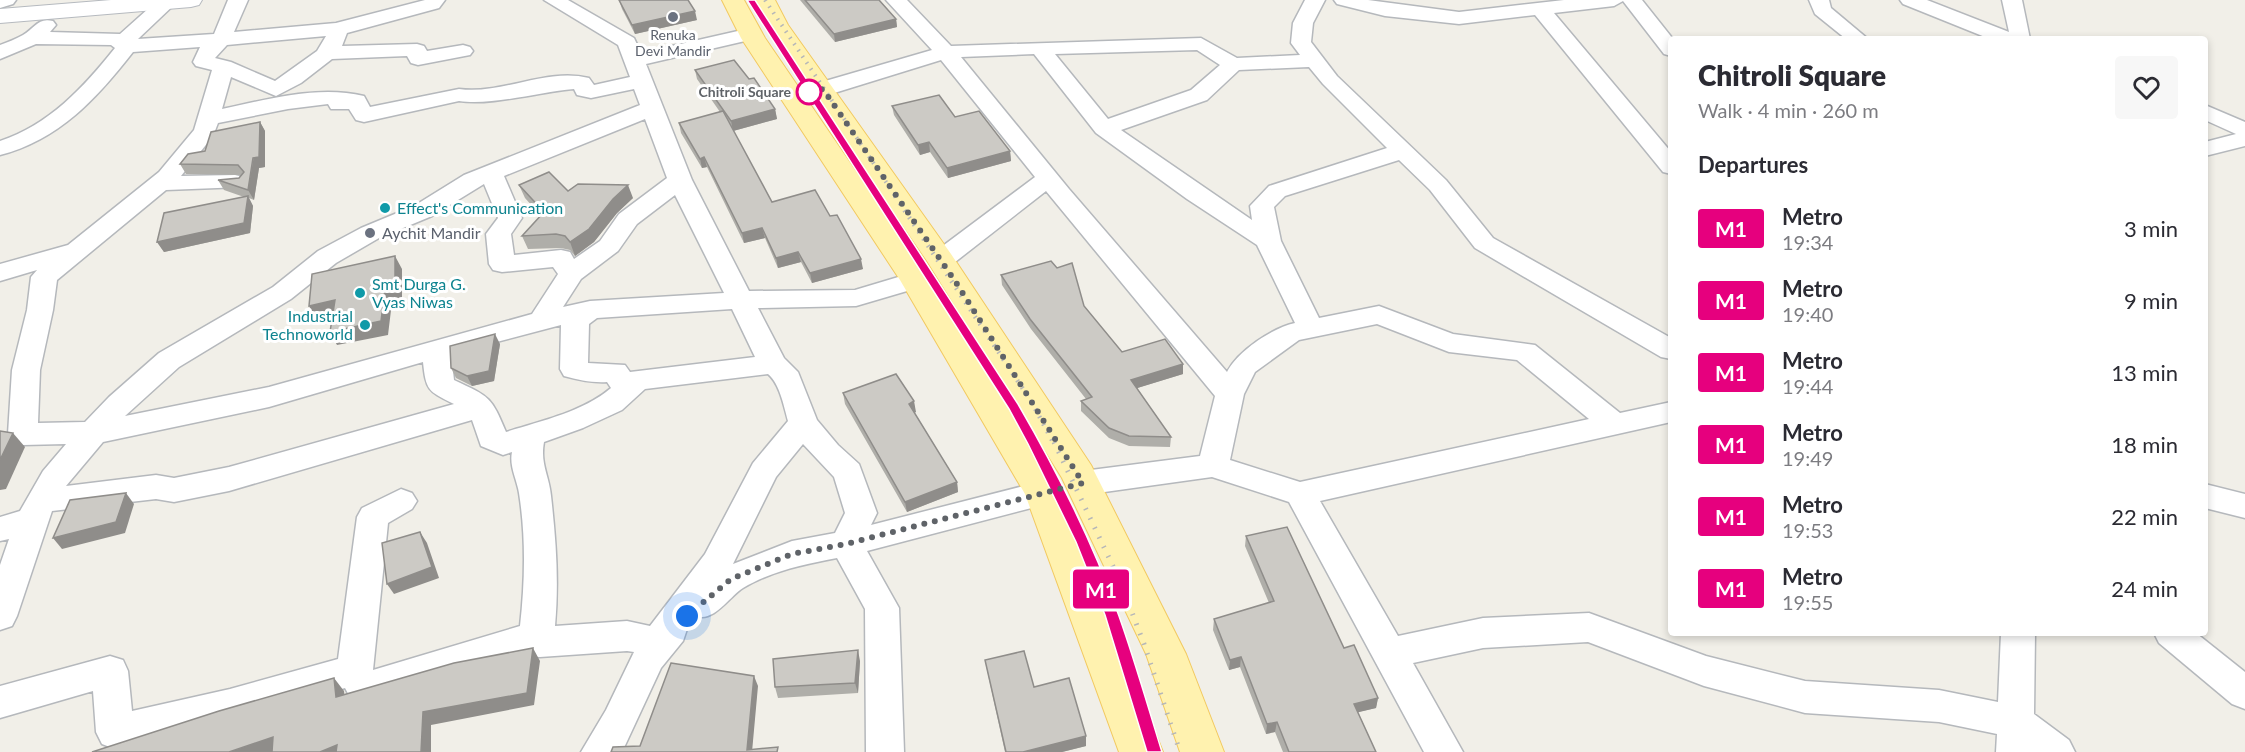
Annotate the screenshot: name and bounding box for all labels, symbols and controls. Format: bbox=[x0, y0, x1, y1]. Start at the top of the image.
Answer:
marker: Renuka Devi Mandir bbox=[666, 10, 680, 24]
place label: Renuka Devi Mandir bbox=[635, 26, 711, 59]
button: heart bbox=[2115, 56, 2178, 119]
text: Chitroli Square bbox=[1698, 58, 1886, 92]
marker: Chitroli Square bbox=[796, 79, 822, 105]
place label: Chitroli Square bbox=[698, 83, 792, 100]
text: Walk · 4 min · 260 m bbox=[1698, 98, 1879, 122]
text: Departures bbox=[1698, 151, 1808, 178]
place label: Effect's Communication bbox=[397, 198, 563, 217]
marker: Effect's Communication bbox=[378, 201, 392, 215]
text: Metro bbox=[1782, 203, 1843, 230]
text: 3 min bbox=[2124, 215, 2178, 242]
text: M1 bbox=[1715, 216, 1747, 241]
place label: Aychit Mandir bbox=[382, 223, 481, 242]
marker: Aychit Mandir bbox=[363, 226, 377, 240]
text: 19:34 bbox=[1782, 230, 1833, 254]
place label: Smt Durga G. Vyas Niwas bbox=[372, 274, 466, 311]
text: Metro bbox=[1782, 275, 1843, 302]
marker: Smt Durga G. Vyas Niwas bbox=[353, 286, 367, 300]
text: 9 min bbox=[2124, 287, 2178, 314]
text: M1 bbox=[1715, 288, 1747, 313]
text: 19:40 bbox=[1782, 302, 1833, 326]
place label: Industrial Technoworld bbox=[263, 306, 353, 343]
marker: Industrial Technoworld bbox=[358, 318, 372, 332]
text: Metro bbox=[1782, 347, 1843, 374]
text: 13 min bbox=[2111, 359, 2178, 386]
text: M1 bbox=[1715, 360, 1747, 385]
text: 19:44 bbox=[1782, 374, 1833, 398]
text: Metro bbox=[1782, 419, 1843, 446]
text: 18 min bbox=[2111, 431, 2178, 458]
text: M1 bbox=[1715, 432, 1747, 457]
text: 19:49 bbox=[1782, 446, 1833, 470]
text: Metro bbox=[1782, 491, 1843, 518]
text: 22 min bbox=[2111, 503, 2178, 530]
text: M1 bbox=[1715, 504, 1747, 529]
text: 19:53 bbox=[1782, 518, 1833, 542]
text: Metro bbox=[1782, 563, 1843, 590]
line badge: M1 bbox=[1074, 570, 1128, 608]
text: 24 min bbox=[2111, 575, 2178, 602]
text: M1 bbox=[1715, 576, 1747, 601]
text: M1 bbox=[1085, 577, 1117, 602]
text: 19:55 bbox=[1782, 590, 1833, 614]
your location bbox=[672, 601, 702, 631]

